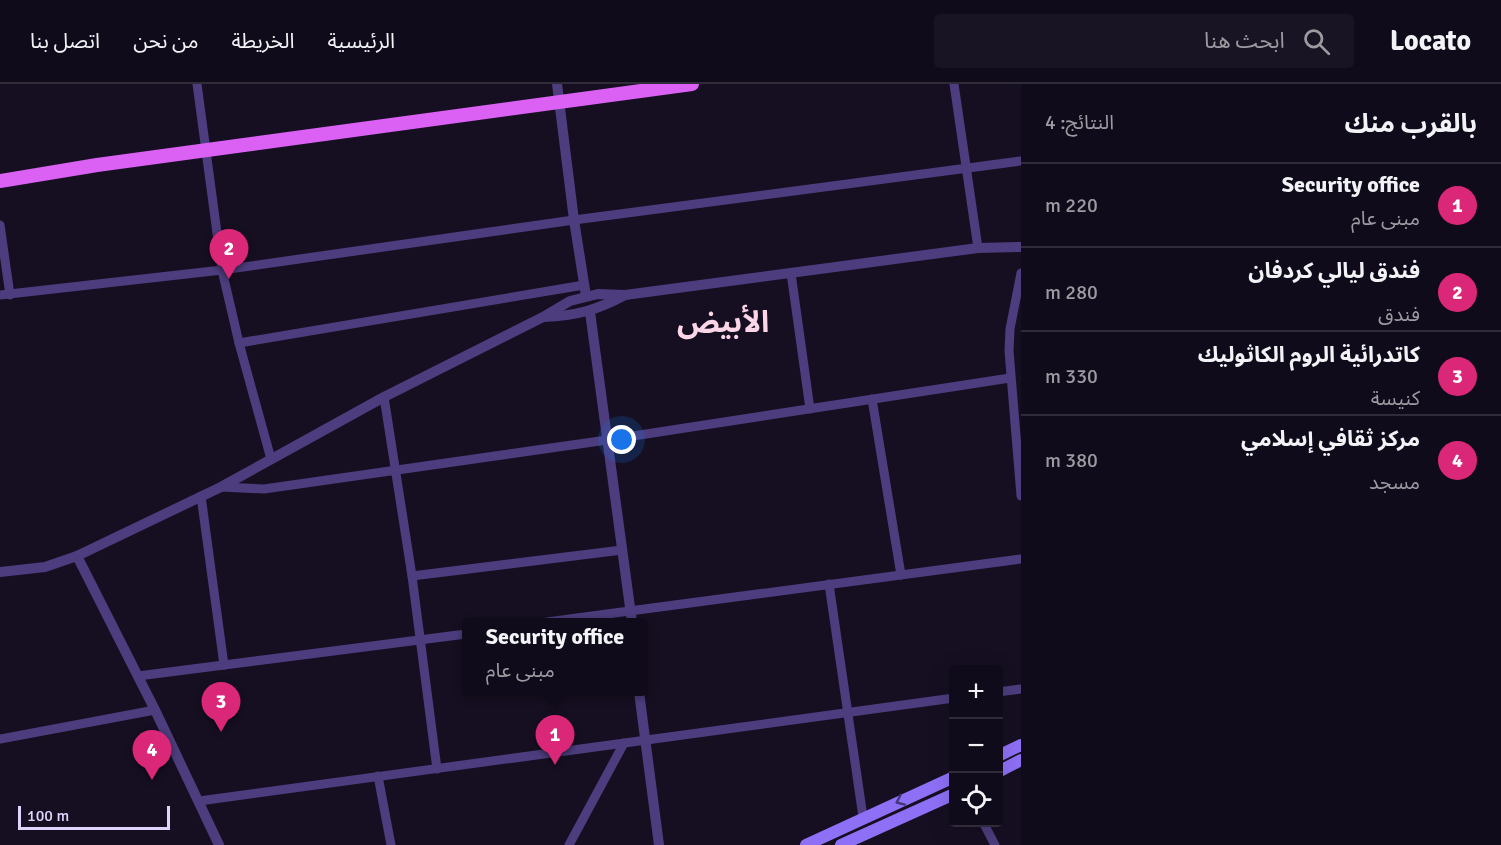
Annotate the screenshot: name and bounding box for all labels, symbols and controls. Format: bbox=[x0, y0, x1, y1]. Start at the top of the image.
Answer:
search box bbox=[934, 14, 1354, 68]
text: Locato bbox=[1390, 24, 1471, 58]
icon: search bbox=[1300, 25, 1333, 58]
text: ابحث هنا bbox=[1204, 27, 1285, 54]
text: اتصل بنا bbox=[30, 28, 100, 54]
text: من نحن bbox=[133, 28, 198, 54]
text: الخريطة bbox=[231, 28, 294, 54]
text: الرئيسية bbox=[327, 28, 395, 54]
text: بالقرب منك bbox=[1345, 108, 1477, 140]
text: النتائج: 4 bbox=[1045, 110, 1114, 135]
text: Security office bbox=[1282, 171, 1420, 198]
text: 220 m bbox=[1045, 193, 1098, 218]
text: 1 bbox=[1452, 193, 1463, 218]
text: مبنى عام bbox=[1351, 206, 1420, 231]
pin: 2 bbox=[210, 230, 248, 279]
text: فندق ليالي كردفان bbox=[1248, 257, 1420, 284]
text: 280 m bbox=[1045, 280, 1098, 305]
text: 2 bbox=[1452, 280, 1463, 305]
text: فندق bbox=[1378, 302, 1420, 327]
district label: الأبيض bbox=[677, 304, 769, 341]
text: كاتدرائية الروم الكاثوليك bbox=[1198, 341, 1420, 368]
text: 330 m bbox=[1045, 364, 1098, 389]
text: 3 bbox=[1452, 364, 1463, 389]
text: كنيسة bbox=[1371, 386, 1420, 411]
your location bbox=[607, 425, 636, 454]
text: مركز ثقافي إسلامي bbox=[1241, 425, 1420, 452]
text: 380 m bbox=[1045, 448, 1098, 473]
text: 4 bbox=[1452, 448, 1463, 473]
text: مسجد bbox=[1369, 470, 1420, 495]
popup bbox=[462, 618, 648, 696]
text: Security office bbox=[486, 623, 624, 650]
text: مبنى عام bbox=[486, 658, 555, 683]
map controls bbox=[949, 665, 1003, 827]
button: + bbox=[949, 665, 1003, 719]
pin: 3 bbox=[202, 682, 240, 732]
pin: 1 bbox=[536, 716, 574, 765]
button: − bbox=[949, 719, 1003, 773]
pin: 4 bbox=[132, 730, 172, 780]
button: locate bbox=[949, 773, 1003, 827]
one-way arrow bbox=[895, 794, 906, 806]
scale bar bbox=[18, 803, 170, 830]
text: 100 m bbox=[27, 806, 69, 826]

